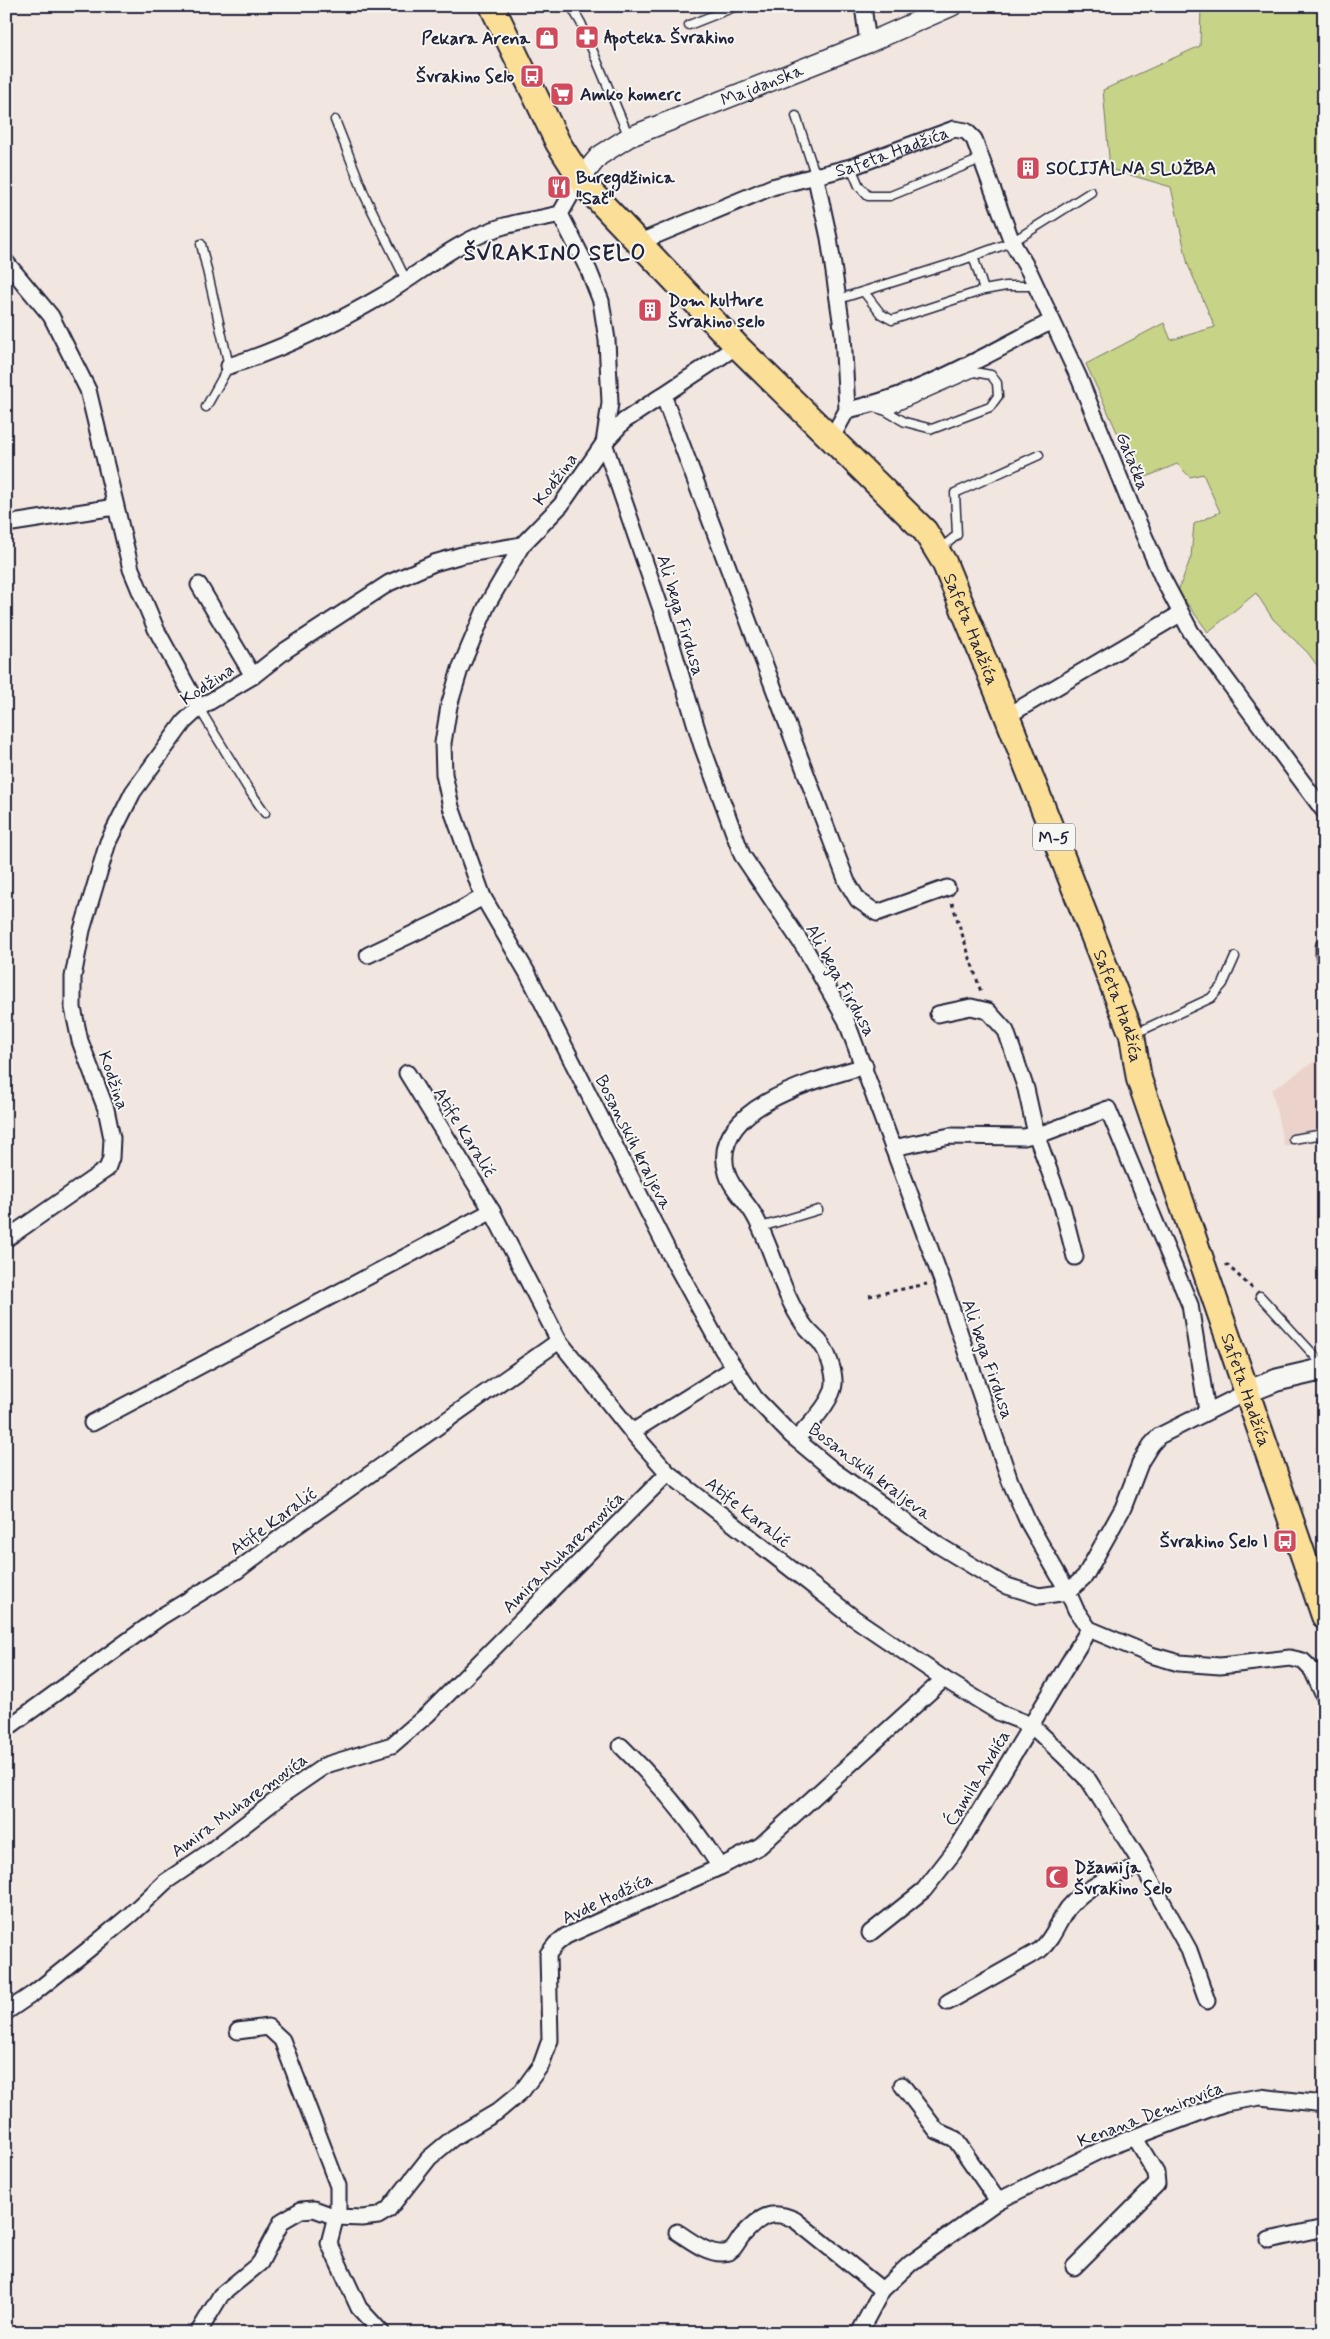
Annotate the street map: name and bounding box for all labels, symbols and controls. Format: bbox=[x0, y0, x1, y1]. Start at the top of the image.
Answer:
pharmacy icon: Apoteka Švrakino bbox=[574, 24, 600, 50]
shop icon: Pekara Arena bbox=[534, 25, 560, 51]
place label: Apoteka Švrakino bbox=[604, 26, 734, 51]
place label: Pekara Arena bbox=[422, 27, 531, 51]
street label: Majdanska bbox=[717, 59, 807, 113]
bus stop icon: Švrakino Selo bbox=[519, 63, 545, 89]
place label: Švrakino Selo bbox=[416, 65, 514, 89]
supermarket icon: Amko komerc bbox=[549, 81, 575, 107]
place label: Amko komerc bbox=[580, 83, 681, 107]
street label: Safeta Hadžića bbox=[833, 121, 952, 184]
building icon: SOCIJALNA SLUŽBA bbox=[1015, 155, 1041, 181]
place label: SOCIJALNA SLUŽBA bbox=[1046, 157, 1216, 181]
place label: Buregdžinica "Sač" bbox=[576, 166, 676, 211]
restaurant icon: Buregdžinica "Sač" bbox=[546, 174, 572, 200]
district label: ŠVRAKINO SELO bbox=[464, 239, 646, 268]
place label: Dom kulture Švrakino selo bbox=[668, 289, 765, 334]
building icon: Dom kulture Švrakino selo bbox=[637, 297, 663, 323]
street label: Gatačka bbox=[1110, 429, 1155, 494]
street label: Kodžina bbox=[528, 448, 584, 511]
street label: Ali bega Firdusa bbox=[650, 552, 710, 679]
street label: Safeta Hadžića bbox=[937, 570, 1004, 689]
street label: Kodžina bbox=[176, 658, 239, 712]
road number: M-5 bbox=[1033, 824, 1075, 850]
street label: Ali bega Firdusa bbox=[799, 920, 881, 1041]
street label: Safeta Hadžića bbox=[1087, 946, 1147, 1064]
street label: Kodžina bbox=[92, 1048, 134, 1113]
street label: Bosanskih kraljeva bbox=[589, 1071, 678, 1214]
street label: Atife Karalić bbox=[427, 1083, 501, 1182]
street label: Ali bega Firdusa bbox=[955, 1296, 1019, 1422]
street label: Safeta Hadžića bbox=[1214, 1330, 1276, 1450]
street label: Bosanskih kraljeva bbox=[803, 1418, 936, 1526]
street label: Atife Karalić bbox=[700, 1472, 795, 1554]
street label: Atife Karalić bbox=[225, 1482, 322, 1561]
street label: Amira Muharemovića bbox=[498, 1487, 630, 1619]
bus stop icon: Švrakino Selo I bbox=[1272, 1528, 1298, 1554]
place label: Švrakino Selo I bbox=[1160, 1530, 1268, 1554]
street label: Ćamila Avdića bbox=[939, 1725, 1016, 1831]
street label: Amira Muharemovića bbox=[167, 1748, 313, 1863]
place label: Džamija Švrakino Selo bbox=[1074, 1856, 1172, 1901]
mosque icon: Džamija Švrakino Selo bbox=[1044, 1864, 1070, 1890]
street label: Avde Hodžića bbox=[558, 1867, 657, 1930]
street label: Kenana Demirovića bbox=[1074, 2076, 1227, 2154]

